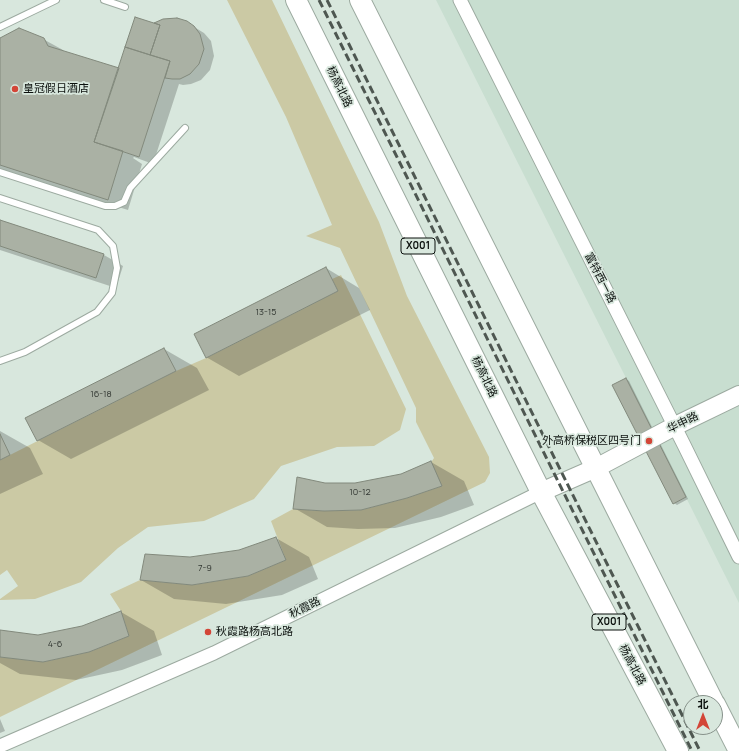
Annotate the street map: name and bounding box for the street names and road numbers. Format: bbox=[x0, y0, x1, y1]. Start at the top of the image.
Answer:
street label: 杨高北路 bbox=[323, 64, 355, 110]
road number: X001 bbox=[401, 238, 435, 254]
street label: 富特西一路 bbox=[582, 251, 618, 305]
street label: 杨高北路 bbox=[468, 354, 500, 400]
street label: 华申路 bbox=[665, 410, 701, 436]
street label: 秋霞路 bbox=[287, 595, 323, 621]
road number: X001 bbox=[592, 614, 626, 630]
street label: 杨高北路 bbox=[616, 642, 648, 688]

